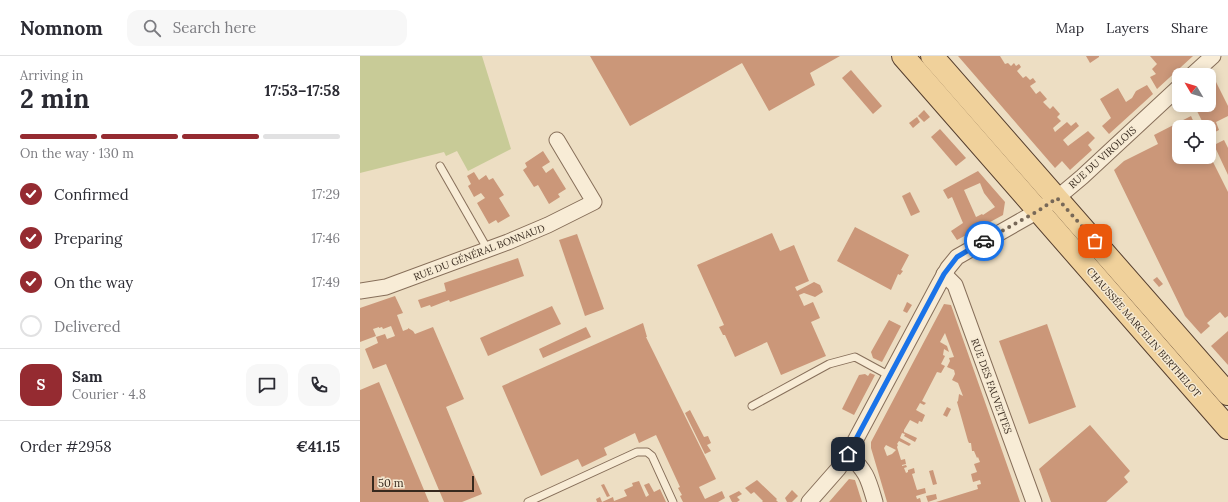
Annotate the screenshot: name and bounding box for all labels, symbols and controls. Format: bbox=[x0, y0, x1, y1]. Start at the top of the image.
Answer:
search box bbox=[127, 10, 407, 46]
text: Nomnom bbox=[20, 16, 103, 40]
icon: search bbox=[141, 17, 163, 39]
text: Search here bbox=[173, 18, 256, 37]
text: Map bbox=[1056, 19, 1084, 37]
text: Layers bbox=[1106, 19, 1149, 37]
text: Share bbox=[1171, 19, 1208, 37]
text: Arriving in bbox=[20, 67, 83, 84]
north arrow bbox=[1172, 68, 1216, 112]
map controls bbox=[1172, 68, 1216, 164]
text: 17:53–17:58 bbox=[265, 81, 340, 100]
text: 2 min bbox=[20, 82, 90, 115]
button: locate bbox=[1172, 120, 1216, 164]
street label: RUE DU VIROLOIS bbox=[1066, 123, 1139, 191]
text: On the way · 130 m bbox=[20, 145, 134, 162]
icon: check bbox=[20, 183, 42, 205]
text: Confirmed bbox=[54, 185, 129, 204]
text: 17:29 bbox=[312, 186, 340, 203]
street label: RUE DU GÉNÉRAL BONNAUD bbox=[412, 221, 547, 284]
courier bbox=[964, 221, 1004, 261]
pin bbox=[1078, 224, 1112, 258]
icon: check bbox=[20, 227, 42, 249]
text: Preparing bbox=[54, 229, 122, 248]
text: 17:46 bbox=[311, 230, 340, 247]
icon: car bbox=[973, 230, 995, 252]
icon: bag bbox=[1084, 230, 1106, 252]
street label: CHAUSSÉE MARCELIN BERTHELOT bbox=[1084, 265, 1204, 400]
icon: check bbox=[20, 271, 42, 293]
text: On the way bbox=[54, 273, 133, 292]
text: 17:49 bbox=[311, 274, 340, 291]
text: Delivered bbox=[54, 317, 121, 336]
street label: RUE DES FAUVETTES bbox=[968, 337, 1015, 436]
button: chat bbox=[246, 364, 288, 406]
button: phone bbox=[298, 364, 340, 406]
text: Sam bbox=[72, 367, 103, 386]
text: S bbox=[37, 375, 45, 394]
text: Courier · 4.8 bbox=[72, 386, 146, 403]
text: Order #2958 bbox=[20, 437, 112, 456]
text: €41.15 bbox=[296, 437, 340, 456]
pin bbox=[831, 437, 865, 471]
icon: home bbox=[837, 443, 859, 465]
scale bar bbox=[372, 474, 474, 493]
text: 50 m bbox=[378, 476, 404, 490]

